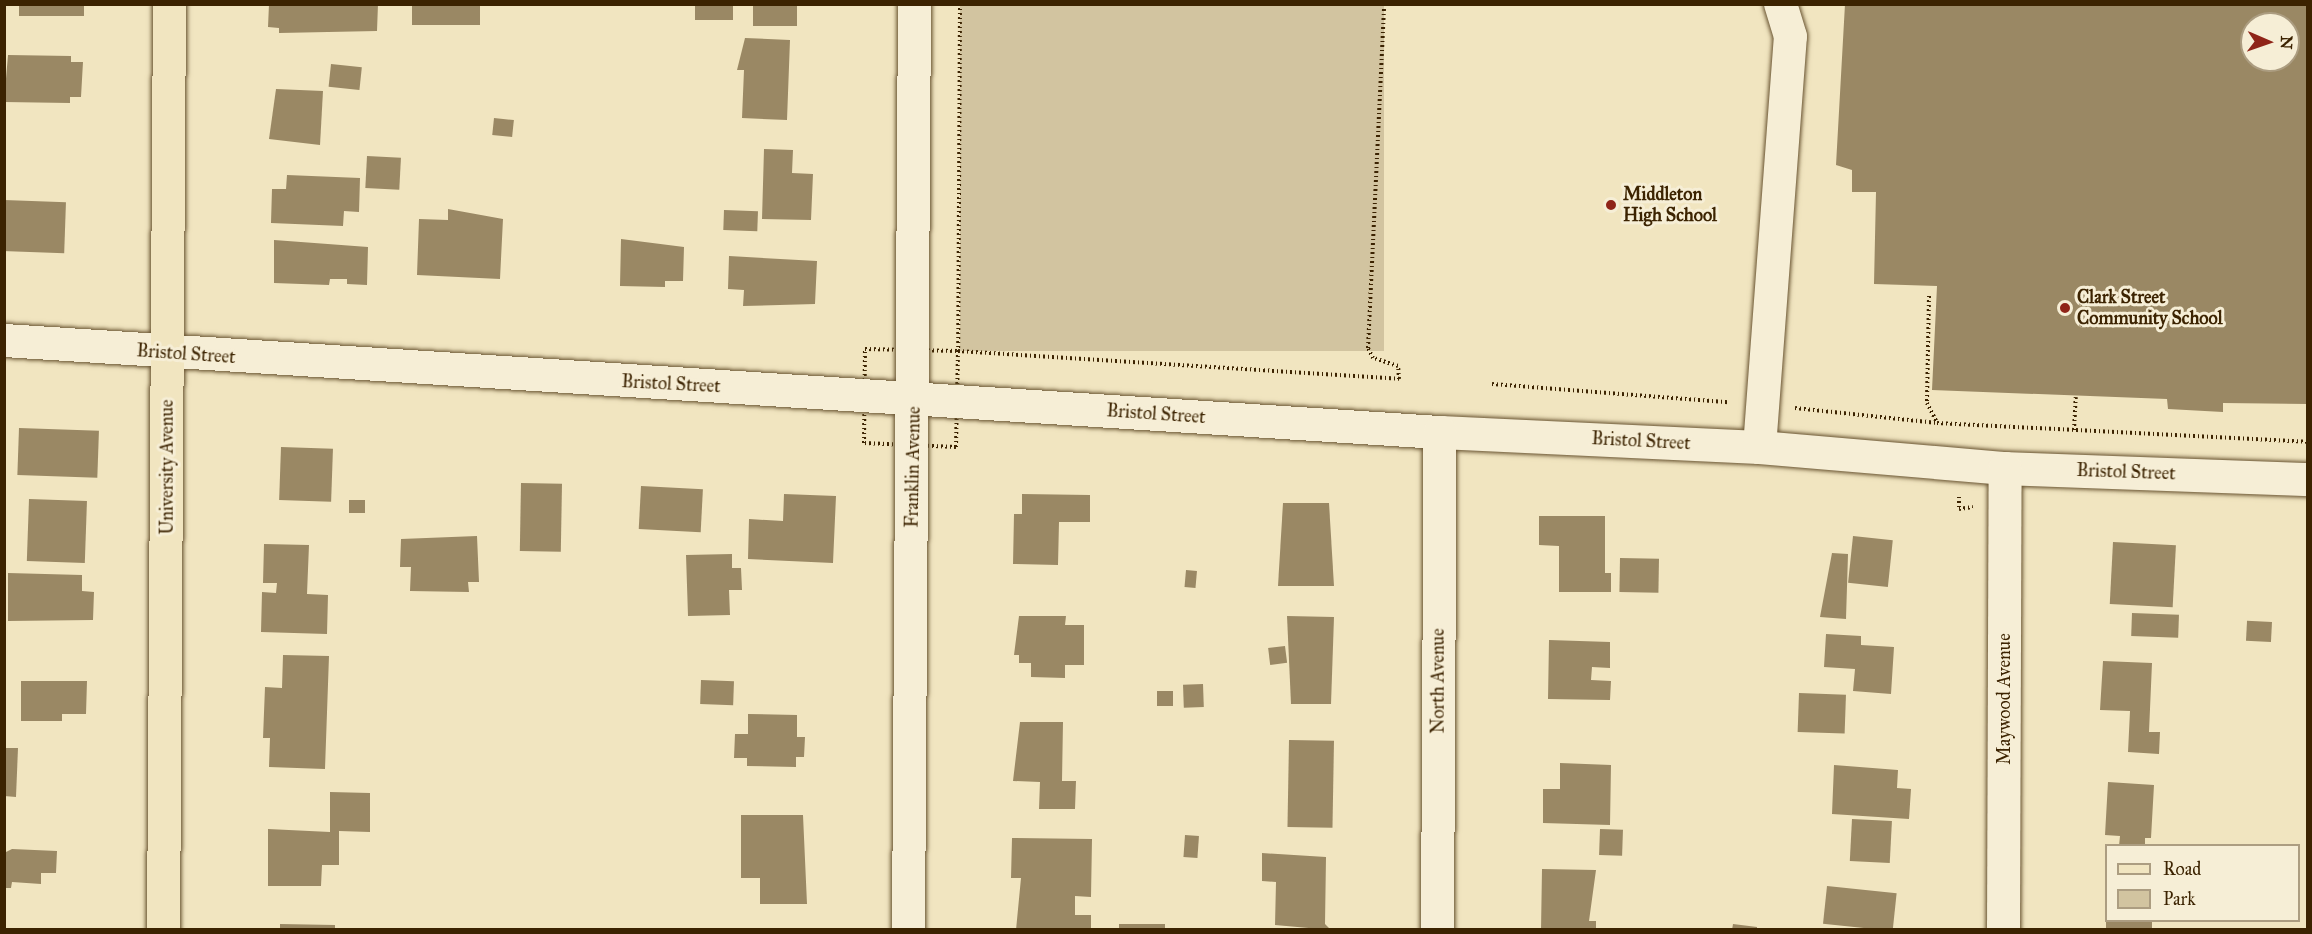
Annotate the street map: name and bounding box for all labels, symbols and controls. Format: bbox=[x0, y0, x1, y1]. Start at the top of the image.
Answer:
north arrow bbox=[2240, 12, 2300, 72]
text: N bbox=[2277, 35, 2296, 50]
place label: Middleton High School bbox=[1623, 184, 1717, 226]
marker: Middleton High School bbox=[1604, 198, 1618, 212]
place label: Clark Street Community School bbox=[2077, 287, 2223, 330]
marker: Clark Street Community School bbox=[2058, 301, 2072, 315]
street label: Bristol Street bbox=[136, 340, 236, 368]
street label: Bristol Street bbox=[621, 371, 721, 397]
street label: University Avenue bbox=[156, 399, 178, 535]
street label: Bristol Street bbox=[1106, 400, 1206, 428]
street label: Franklin Avenue bbox=[901, 406, 925, 528]
street label: Bristol Street bbox=[1591, 428, 1691, 454]
street label: Bristol Street bbox=[2076, 459, 2176, 485]
street label: North Avenue bbox=[1427, 628, 1449, 734]
street label: Maywood Avenue bbox=[1993, 633, 2015, 765]
legend bbox=[2105, 844, 2300, 922]
text: Road bbox=[2163, 858, 2201, 880]
text: Park bbox=[2163, 888, 2196, 910]

